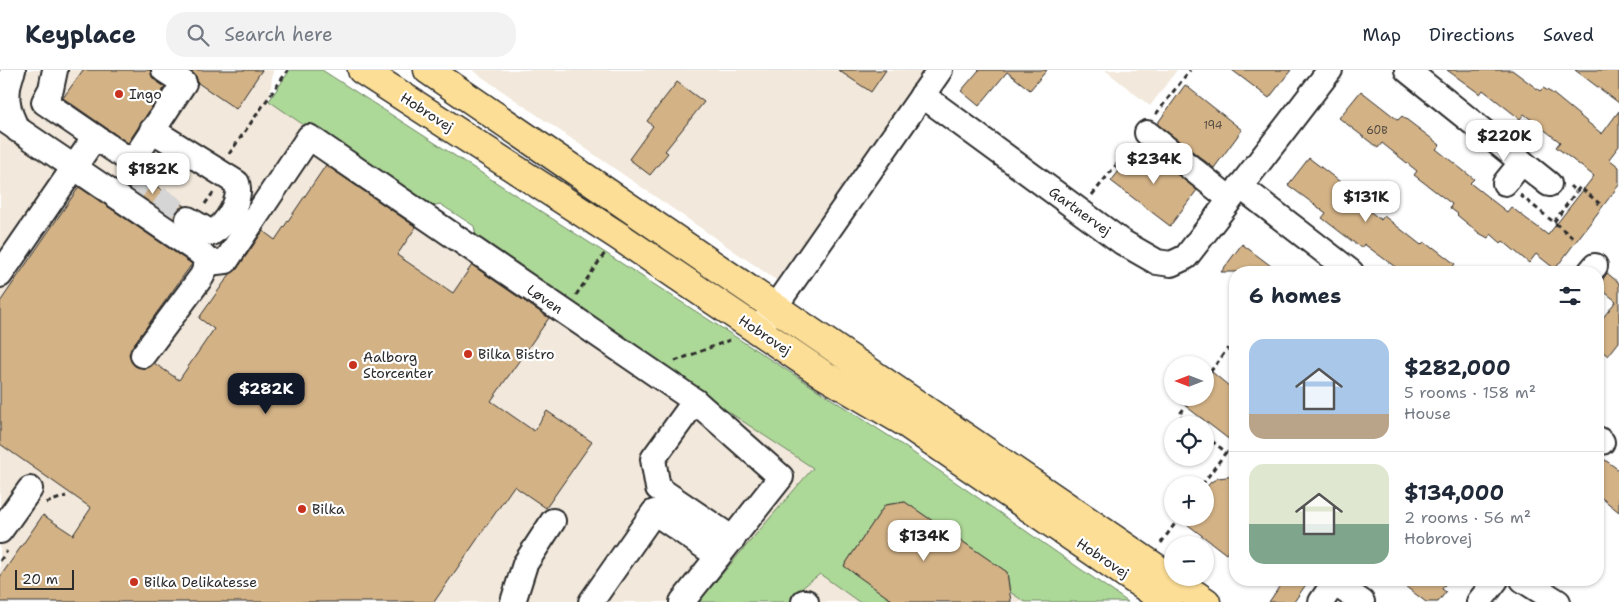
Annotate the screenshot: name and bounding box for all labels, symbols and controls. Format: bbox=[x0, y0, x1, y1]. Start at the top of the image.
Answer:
search box bbox=[166, 12, 516, 57]
text: Keyplace bbox=[25, 19, 136, 51]
icon: search bbox=[184, 21, 212, 49]
text: Search here bbox=[224, 22, 333, 47]
text: Map bbox=[1363, 23, 1401, 47]
text: Directions bbox=[1429, 23, 1515, 47]
text: Saved bbox=[1543, 23, 1594, 47]
place label: Ingo bbox=[129, 85, 162, 103]
marker: Ingo bbox=[113, 88, 125, 100]
street label: Hobrovej bbox=[397, 88, 457, 136]
house number: 194 bbox=[1203, 118, 1223, 133]
pin: $220K bbox=[1469, 119, 1539, 162]
house number: 60B bbox=[1366, 123, 1388, 138]
text: $220K bbox=[1477, 125, 1531, 146]
pin: $234K bbox=[1119, 142, 1189, 185]
text: $234K bbox=[1127, 148, 1181, 169]
pin: $182K bbox=[118, 152, 188, 195]
text: $182K bbox=[128, 158, 178, 179]
pin: $131K bbox=[1331, 180, 1401, 223]
street label: Gartnervej bbox=[1045, 182, 1115, 240]
text: $131K bbox=[1343, 186, 1389, 207]
street label: Løven bbox=[524, 280, 567, 318]
text: 6 homes bbox=[1249, 282, 1341, 310]
icon: filters bbox=[1556, 282, 1584, 310]
street label: Hobrovej bbox=[735, 311, 795, 359]
place label: Bilka Bistro bbox=[478, 345, 555, 363]
place label: Aalborg Storcenter bbox=[363, 348, 434, 382]
marker: Bilka Bistro bbox=[462, 348, 474, 360]
text: $282,000 bbox=[1404, 354, 1511, 382]
north arrow bbox=[1164, 356, 1214, 406]
map controls bbox=[1164, 356, 1214, 586]
marker: Aalborg Storcenter bbox=[347, 359, 359, 371]
icon: home bbox=[1289, 359, 1349, 419]
pin: $282K bbox=[231, 372, 301, 415]
text: $282K bbox=[239, 378, 293, 399]
text: 5 rooms · 158 m² bbox=[1404, 382, 1536, 403]
text: House bbox=[1404, 403, 1451, 424]
button: locate bbox=[1164, 416, 1214, 466]
button: + bbox=[1164, 476, 1214, 526]
text: $134,000 bbox=[1404, 479, 1504, 507]
icon: home bbox=[1289, 484, 1349, 544]
place label: Bilka bbox=[312, 500, 345, 518]
marker: Bilka bbox=[296, 503, 308, 515]
text: 2 rooms · 56 m² bbox=[1404, 507, 1531, 528]
pin: $134K bbox=[889, 520, 959, 562]
text: $134K bbox=[899, 525, 949, 546]
text: Hobrovej bbox=[1404, 528, 1472, 549]
street label: Hobrovej bbox=[1073, 534, 1133, 582]
button: − bbox=[1164, 536, 1214, 586]
scale bar bbox=[15, 567, 74, 590]
text: 20 m bbox=[22, 570, 58, 588]
place label: Bilka Delikatesse bbox=[144, 573, 257, 591]
marker: Bilka Delikatesse bbox=[128, 576, 140, 588]

